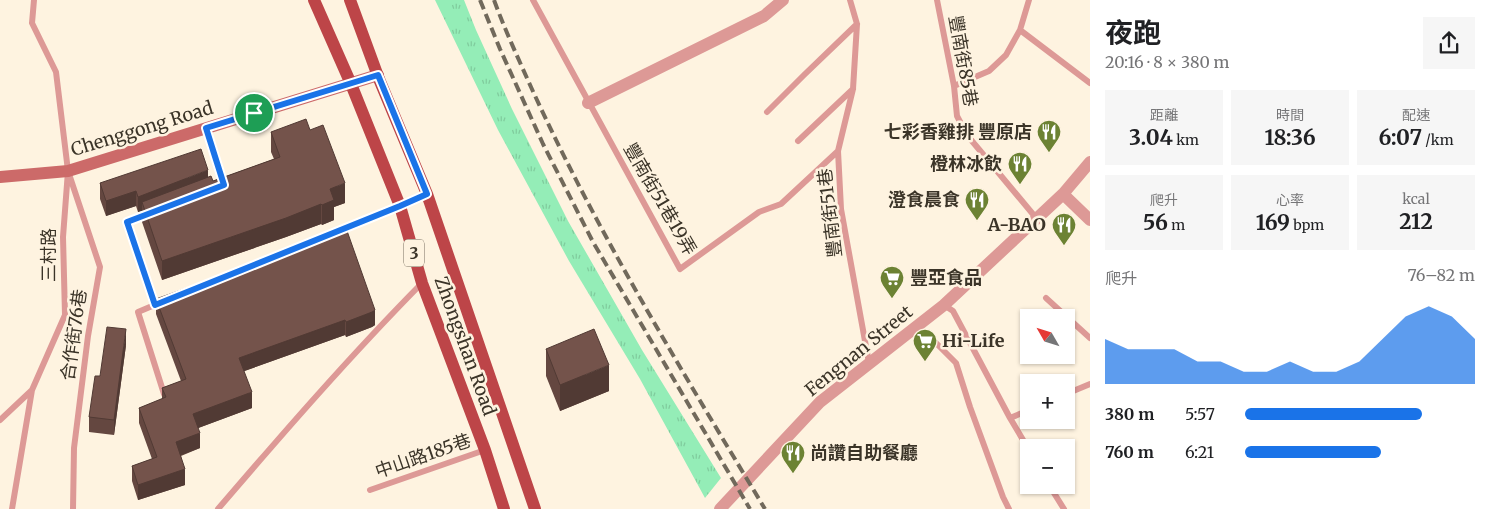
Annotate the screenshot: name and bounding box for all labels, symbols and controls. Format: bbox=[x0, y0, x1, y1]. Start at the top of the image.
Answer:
street label: 豐南街85巷 bbox=[944, 13, 983, 108]
text: 夜跑 bbox=[1105, 15, 1161, 51]
button: share bbox=[1423, 17, 1475, 69]
text: 20:16 · 8 × 380 m bbox=[1105, 52, 1229, 72]
pin bbox=[233, 92, 275, 134]
street label: Chenggong Road bbox=[68, 96, 216, 161]
icon: arrive bbox=[240, 99, 268, 127]
text: 距離 bbox=[1150, 106, 1178, 124]
text: 時間 bbox=[1276, 106, 1304, 124]
text: 配速 bbox=[1402, 106, 1430, 124]
restaurant icon: 七彩香雞排 豐原店 bbox=[1036, 119, 1062, 153]
place label: 七彩香雞排 豐原店 bbox=[884, 120, 1032, 143]
text: 3.04 bbox=[1129, 124, 1173, 151]
text: 18:36 bbox=[1264, 124, 1316, 151]
text: 6:07 bbox=[1378, 124, 1422, 151]
text: km bbox=[1173, 131, 1199, 149]
text: /km bbox=[1422, 131, 1454, 149]
street label: 豐南街51巷19弄 bbox=[619, 138, 702, 259]
restaurant icon: 橙林冰飲 bbox=[1007, 151, 1033, 185]
place label: 橙林冰飲 bbox=[930, 152, 1002, 175]
street label: 豐南街51巷 bbox=[813, 167, 846, 259]
restaurant icon: 澄食晨食 bbox=[964, 187, 990, 221]
place label: 澄食晨食 bbox=[888, 188, 960, 211]
text: kcal bbox=[1402, 190, 1430, 208]
text: 爬升 bbox=[1150, 191, 1178, 209]
text: 心率 bbox=[1276, 191, 1304, 209]
text: 212 bbox=[1399, 208, 1433, 235]
text: 56 bbox=[1143, 209, 1168, 236]
text: 169 bbox=[1256, 209, 1290, 236]
restaurant icon: A-BAO bbox=[1051, 212, 1077, 246]
place label: A-BAO bbox=[987, 213, 1046, 236]
text: m bbox=[1168, 216, 1185, 234]
text: bpm bbox=[1290, 216, 1324, 234]
street label: 三村路 bbox=[37, 228, 60, 282]
road number: 3 bbox=[404, 240, 424, 266]
supermarket icon: 豐亞食品 bbox=[879, 265, 905, 299]
text: 76–82 m bbox=[1408, 265, 1475, 285]
place label: 豐亞食品 bbox=[910, 266, 982, 289]
text: 爬升 bbox=[1105, 268, 1137, 288]
street label: Zhongshan Road bbox=[430, 273, 501, 419]
street label: 合作街76巷 bbox=[56, 288, 91, 382]
street label: Fengnan Street bbox=[800, 300, 917, 401]
north arrow bbox=[1020, 309, 1075, 364]
map controls bbox=[1020, 309, 1075, 494]
supermarket icon: Hi-Life bbox=[912, 328, 938, 362]
place label: Hi-Life bbox=[942, 329, 1005, 352]
button: + bbox=[1020, 374, 1075, 429]
text: 380 m bbox=[1105, 404, 1154, 424]
text: 5:57 bbox=[1185, 404, 1215, 424]
street label: 中山路185巷 bbox=[372, 428, 474, 483]
button: − bbox=[1020, 439, 1075, 494]
restaurant icon: 尚讚自助餐廳 bbox=[780, 440, 806, 474]
place label: 尚讚自助餐廳 bbox=[810, 441, 918, 464]
text: 760 m bbox=[1105, 442, 1154, 462]
text: 6:21 bbox=[1185, 442, 1214, 462]

